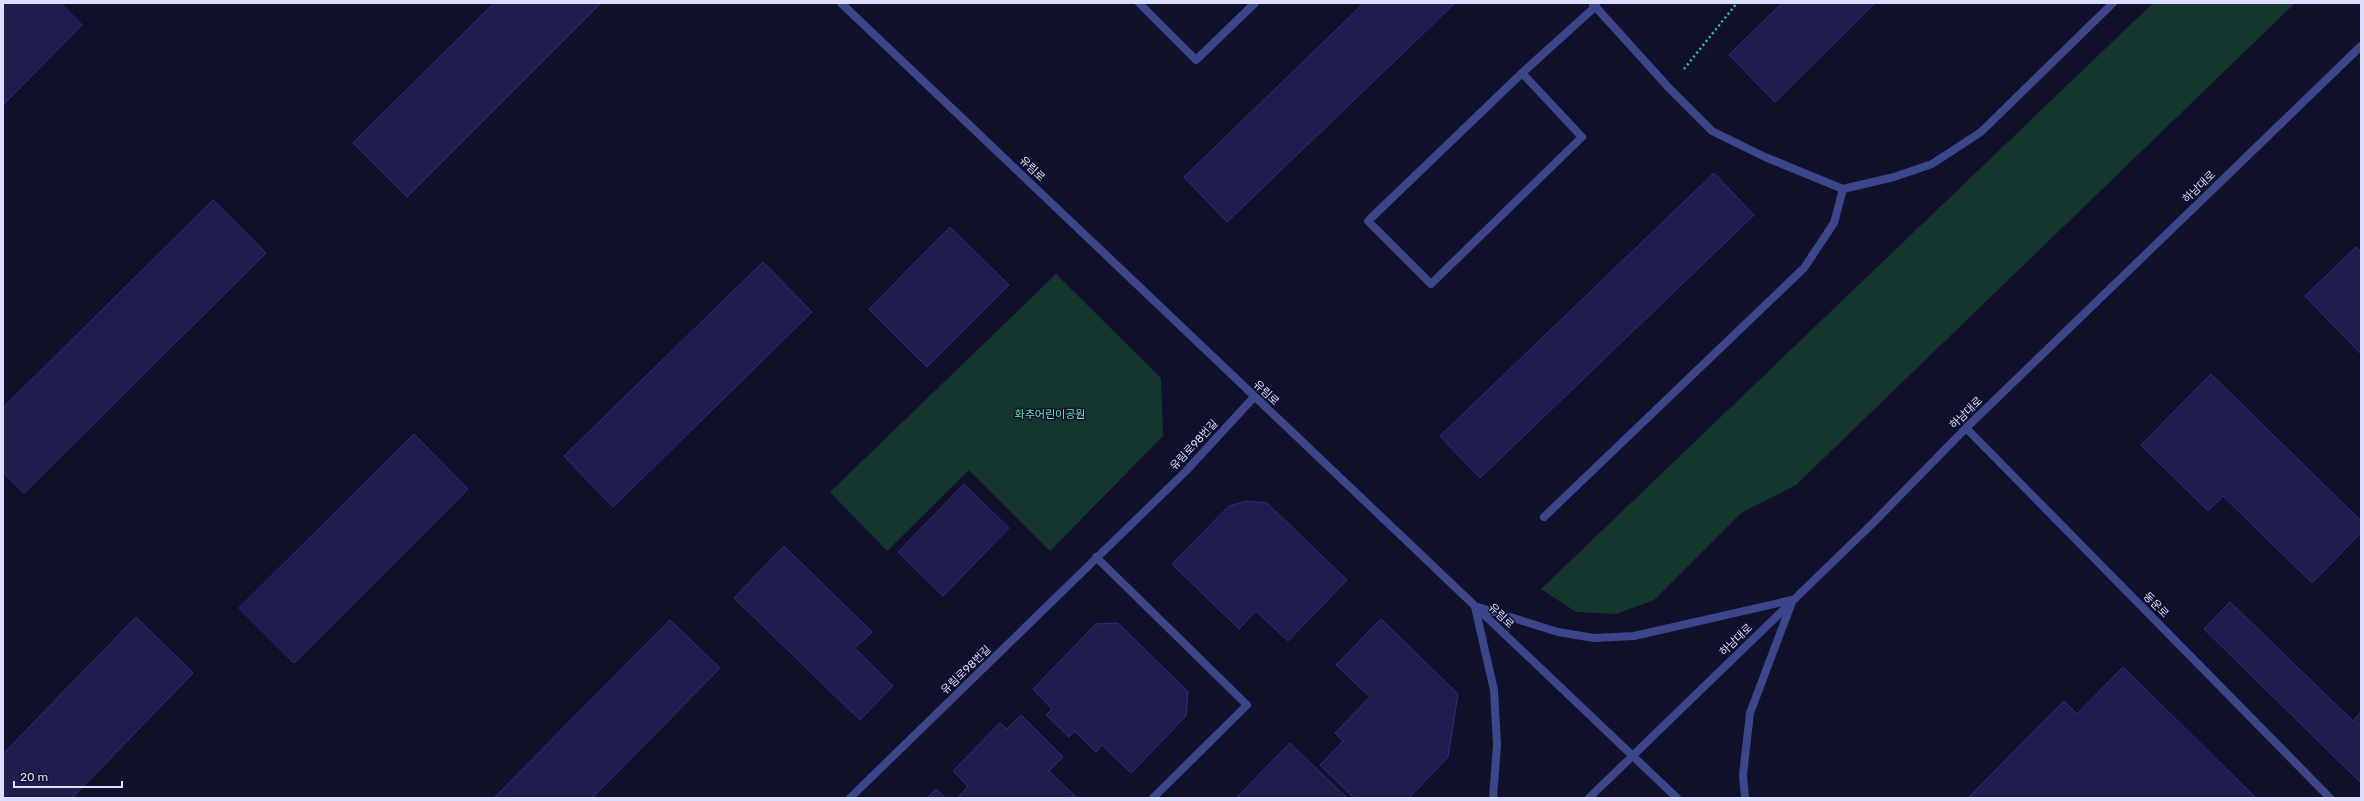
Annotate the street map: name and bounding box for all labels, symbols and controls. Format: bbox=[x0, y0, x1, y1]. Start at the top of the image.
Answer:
street label: 유림로 bbox=[1017, 154, 1047, 184]
street label: 하남대로 bbox=[2180, 168, 2218, 206]
street label: 유림로 bbox=[1251, 378, 1281, 408]
street label: 하남대로 bbox=[1947, 394, 1985, 432]
park label: 화추어린이공원 bbox=[1015, 408, 1085, 421]
street label: 유림로98번길 bbox=[1167, 417, 1221, 473]
street label: 동운로 bbox=[2141, 590, 2171, 620]
street label: 유림로 bbox=[1486, 601, 1516, 631]
street label: 하남대로 bbox=[1717, 621, 1755, 659]
street label: 유림로98번길 bbox=[938, 643, 994, 697]
scale bar bbox=[14, 763, 122, 789]
text: 20 m bbox=[20, 770, 48, 784]

